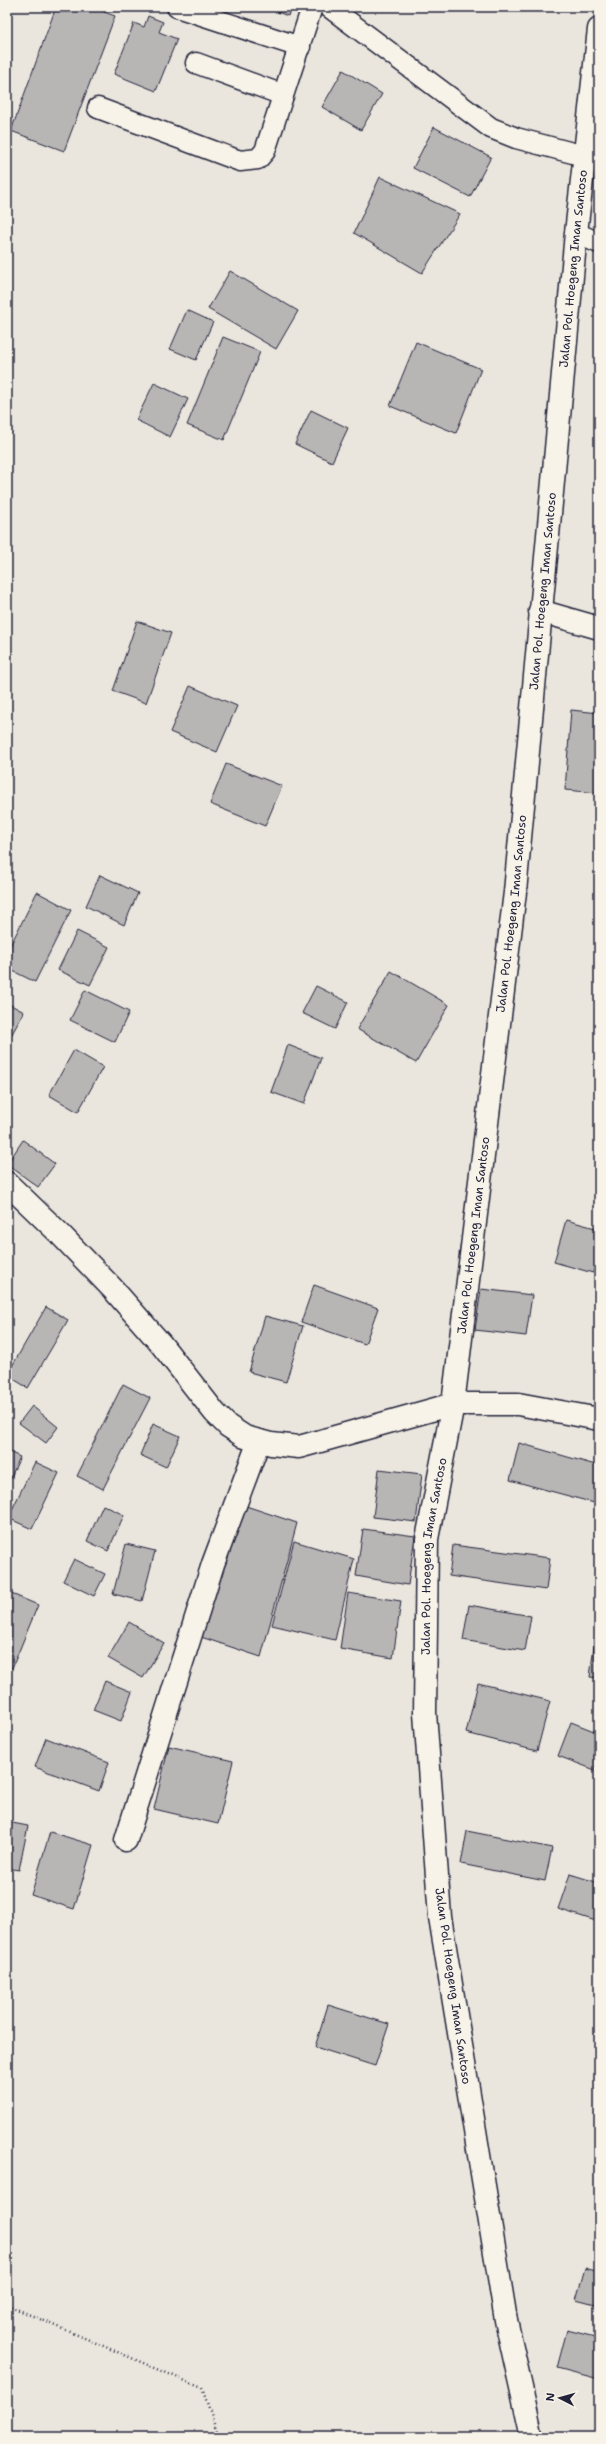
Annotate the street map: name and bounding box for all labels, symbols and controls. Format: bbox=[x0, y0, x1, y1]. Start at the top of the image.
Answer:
street label: Jalan Pol. Hoegeng Iman Santoso bbox=[556, 169, 591, 368]
street label: Jalan Pol. Hoegeng Iman Santoso bbox=[526, 492, 560, 691]
street label: Jalan Pol. Hoegeng Iman Santoso bbox=[492, 814, 530, 1013]
street label: Jalan Pol. Hoegeng Iman Santoso bbox=[454, 1136, 493, 1335]
street label: Jalan Pol. Hoegeng Iman Santoso bbox=[418, 1456, 450, 1655]
street label: Jalan Pol. Hoegeng Iman Santoso bbox=[431, 1887, 475, 2085]
north arrow bbox=[540, 2378, 580, 2418]
text: N bbox=[543, 2392, 558, 2402]

